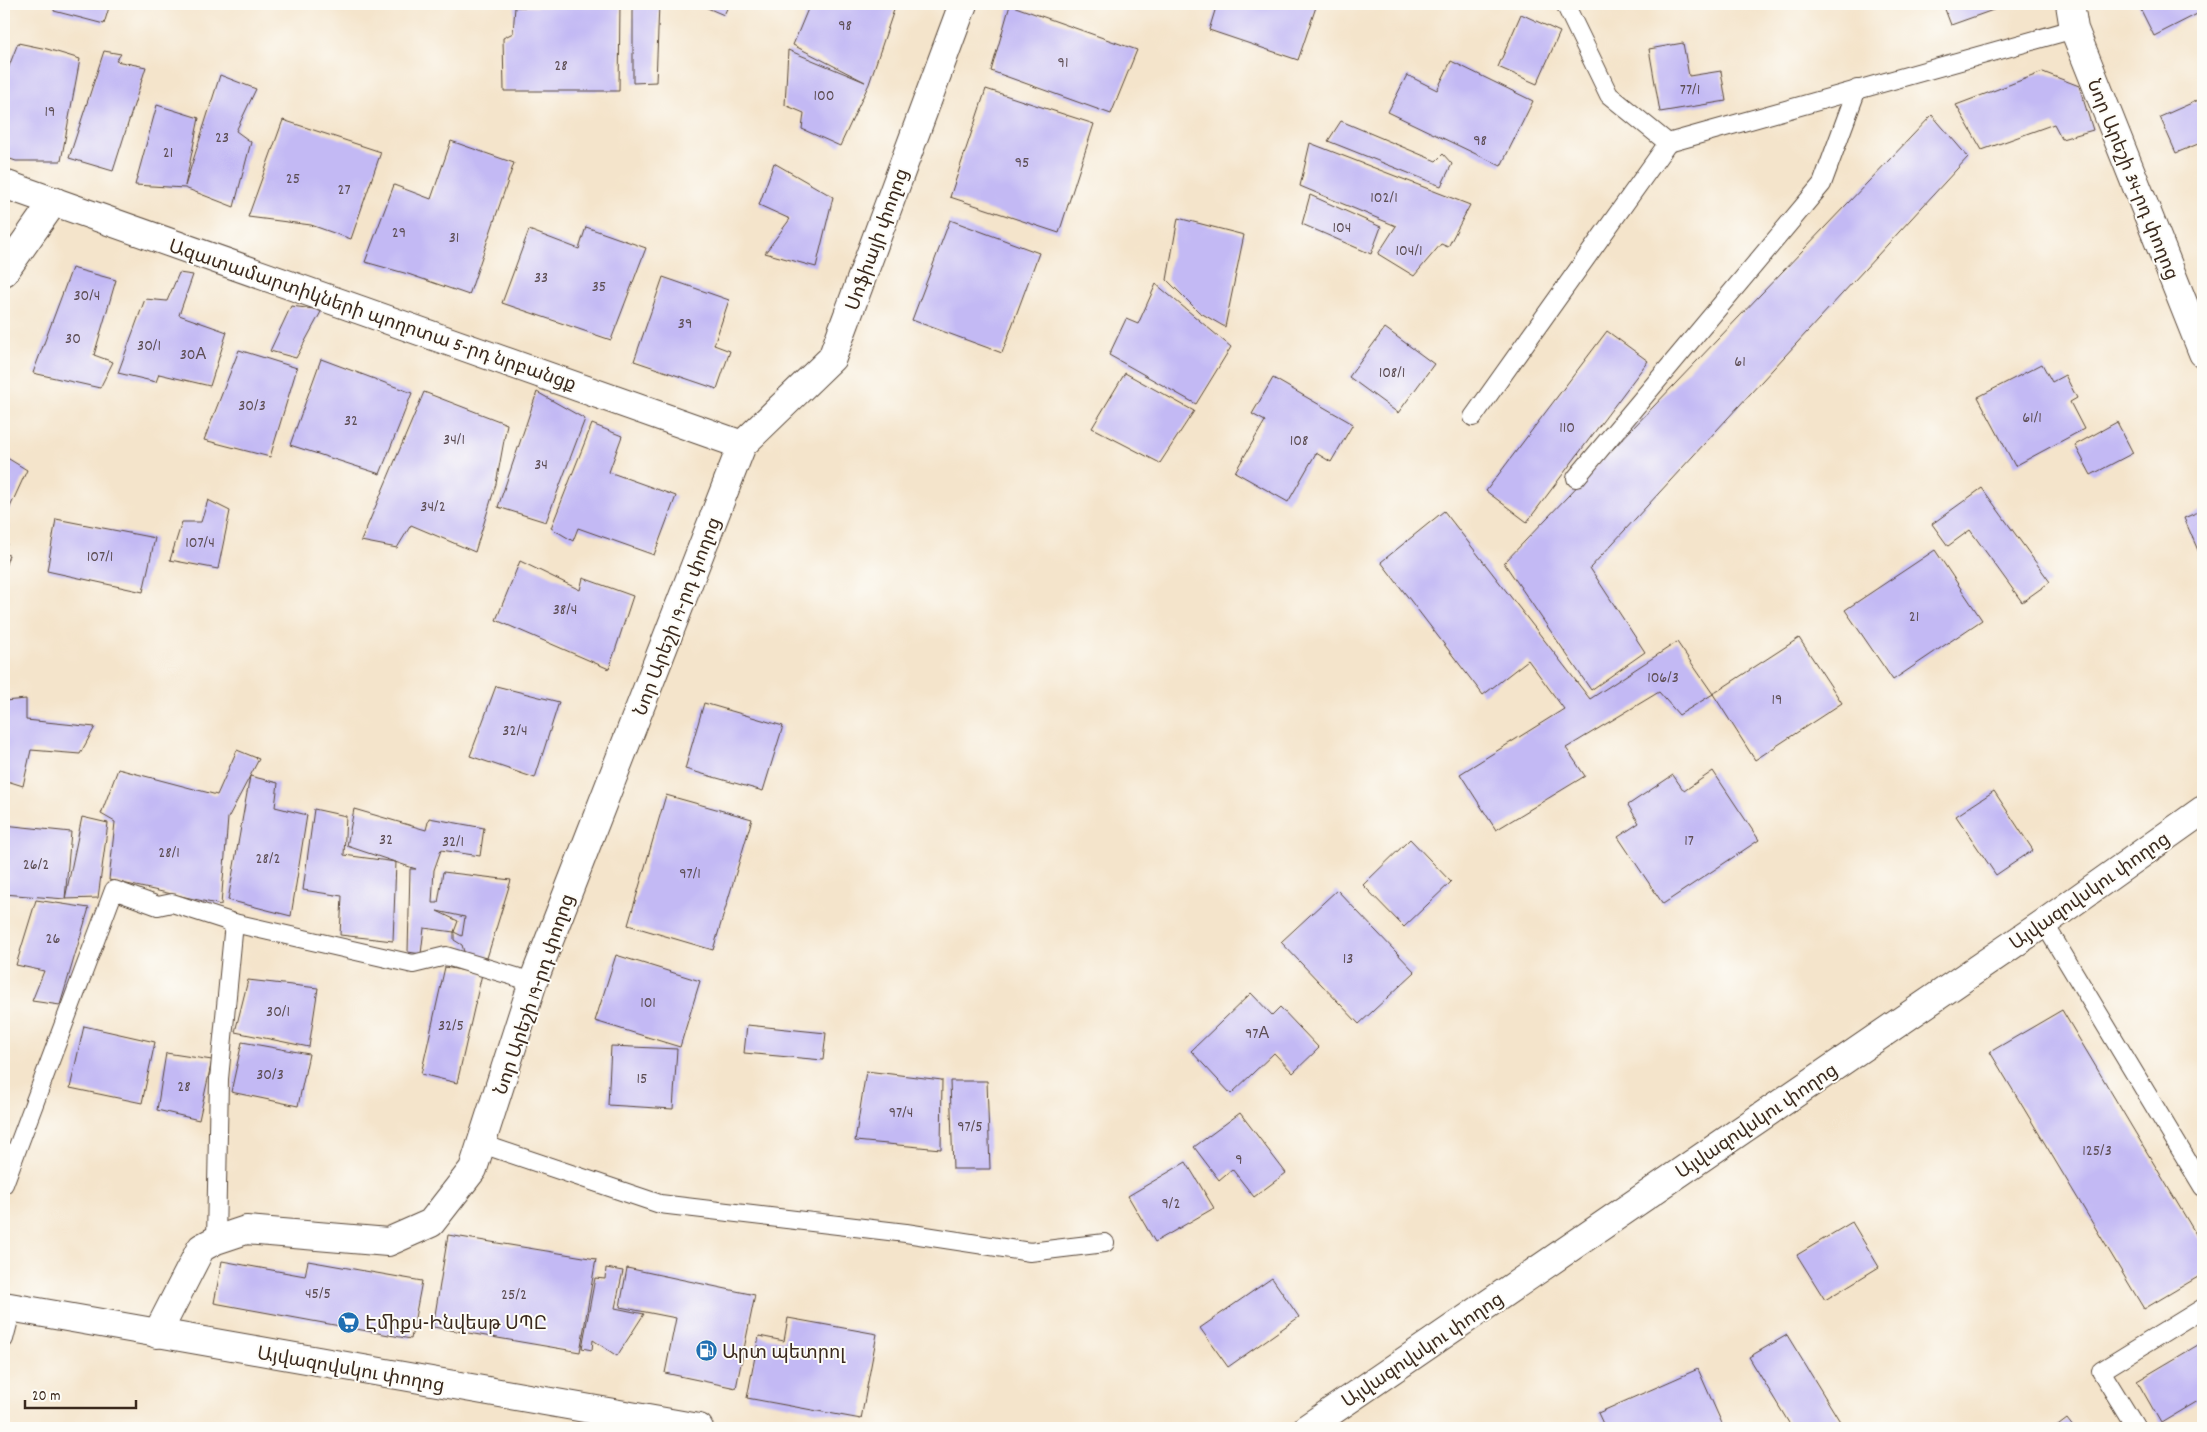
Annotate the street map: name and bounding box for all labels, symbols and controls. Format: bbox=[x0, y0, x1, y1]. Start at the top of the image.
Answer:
house number: 98 bbox=[838, 15, 852, 38]
house number: 91 bbox=[1058, 52, 1068, 75]
house number: 28 bbox=[554, 55, 568, 78]
street label: Նոր Արեշի 34-րդ փողոց bbox=[2078, 76, 2183, 285]
house number: 77/1 bbox=[1680, 79, 1700, 102]
house number: 100 bbox=[814, 85, 834, 108]
house number: 19 bbox=[45, 101, 55, 124]
house number: 23 bbox=[215, 127, 229, 150]
house number: 98 bbox=[1473, 130, 1487, 153]
house number: 21 bbox=[163, 142, 173, 165]
house number: 95 bbox=[1015, 152, 1029, 175]
street label: Սոֆիայի փողոց bbox=[841, 165, 918, 315]
house number: 25 bbox=[286, 168, 300, 191]
house number: 27 bbox=[337, 179, 351, 202]
house number: 102/1 bbox=[1370, 187, 1398, 210]
house number: 104 bbox=[1333, 217, 1351, 240]
house number: 29 bbox=[392, 222, 406, 245]
house number: 31 bbox=[449, 227, 459, 250]
street label: Ազատամարտիկների պողոտա 5-րդ նրբանցք bbox=[164, 235, 579, 400]
house number: 104/1 bbox=[1396, 240, 1422, 263]
house number: 33 bbox=[534, 267, 548, 290]
house number: 35 bbox=[592, 276, 606, 299]
house number: 30/4 bbox=[73, 285, 101, 308]
house number: 39 bbox=[678, 313, 692, 336]
house number: 30 bbox=[65, 328, 81, 351]
house number: 30/1 bbox=[137, 335, 161, 358]
house number: 30А bbox=[180, 344, 207, 367]
house number: 61 bbox=[1734, 351, 1746, 374]
house number: 108/1 bbox=[1379, 362, 1405, 385]
house number: 30/3 bbox=[238, 395, 266, 418]
house number: 61/1 bbox=[2022, 407, 2042, 430]
house number: 32 bbox=[344, 410, 358, 433]
house number: 110 bbox=[1559, 417, 1575, 440]
house number: 34/1 bbox=[443, 429, 465, 452]
house number: 108 bbox=[1290, 430, 1308, 453]
house number: 34 bbox=[534, 454, 548, 477]
house number: 34/2 bbox=[420, 496, 446, 519]
street label: Նոր Արեշի 19-րդ փողոց bbox=[629, 514, 730, 721]
house number: 107/4 bbox=[185, 532, 215, 555]
house number: 107/1 bbox=[87, 546, 113, 569]
house number: 38/4 bbox=[553, 599, 577, 622]
house number: 21 bbox=[1909, 606, 1919, 629]
house number: 106/3 bbox=[1647, 667, 1679, 690]
house number: 19 bbox=[1772, 689, 1782, 712]
house number: 32/4 bbox=[502, 720, 528, 743]
street label: Այվազովսկու փողոց bbox=[2005, 827, 2177, 958]
house number: 32 bbox=[379, 829, 393, 852]
house number: 17 bbox=[1684, 830, 1694, 853]
house number: 32/1 bbox=[442, 831, 464, 854]
house number: 28/1 bbox=[158, 842, 180, 865]
house number: 28/2 bbox=[256, 848, 280, 871]
house number: 26/2 bbox=[23, 854, 49, 877]
house number: 97/1 bbox=[679, 863, 701, 886]
street label: Նոր Արեշի 19-րդ փողոց bbox=[489, 891, 583, 1099]
house number: 26 bbox=[46, 928, 61, 951]
house number: 13 bbox=[1343, 948, 1353, 971]
house number: 101 bbox=[640, 992, 656, 1015]
house number: 30/1 bbox=[266, 1001, 290, 1024]
house number: 32/5 bbox=[438, 1015, 464, 1038]
house number: 97А bbox=[1245, 1023, 1269, 1046]
street label: Այվազովսկու փողոց bbox=[1672, 1059, 1844, 1187]
house number: 30/3 bbox=[256, 1064, 284, 1087]
house number: 15 bbox=[637, 1068, 647, 1091]
house number: 28 bbox=[177, 1076, 191, 1099]
house number: 97/4 bbox=[889, 1102, 913, 1125]
house number: 97/5 bbox=[957, 1116, 983, 1139]
house number: 125/3 bbox=[2082, 1140, 2112, 1163]
house number: 9 bbox=[1235, 1149, 1243, 1172]
house number: 9/2 bbox=[1162, 1193, 1180, 1216]
house number: 45/5 bbox=[305, 1283, 331, 1306]
house number: 25/2 bbox=[501, 1284, 527, 1307]
street label: Այվազովսկու փողոց bbox=[1338, 1288, 1510, 1416]
supermarket icon: Էմիքս-Ինվեսթ ՍՊԸ bbox=[337, 1310, 361, 1334]
place label: Էմիքս-Ինվեսթ ՍՊԸ bbox=[365, 1312, 547, 1339]
fuel station icon: Արտ պետրոլ bbox=[694, 1339, 718, 1363]
place label: Արտ պետրոլ bbox=[722, 1341, 846, 1368]
street label: Այվազովսկու փողոց bbox=[254, 1342, 446, 1401]
scale bar bbox=[25, 1377, 136, 1409]
text: 20 m bbox=[32, 1386, 60, 1408]

